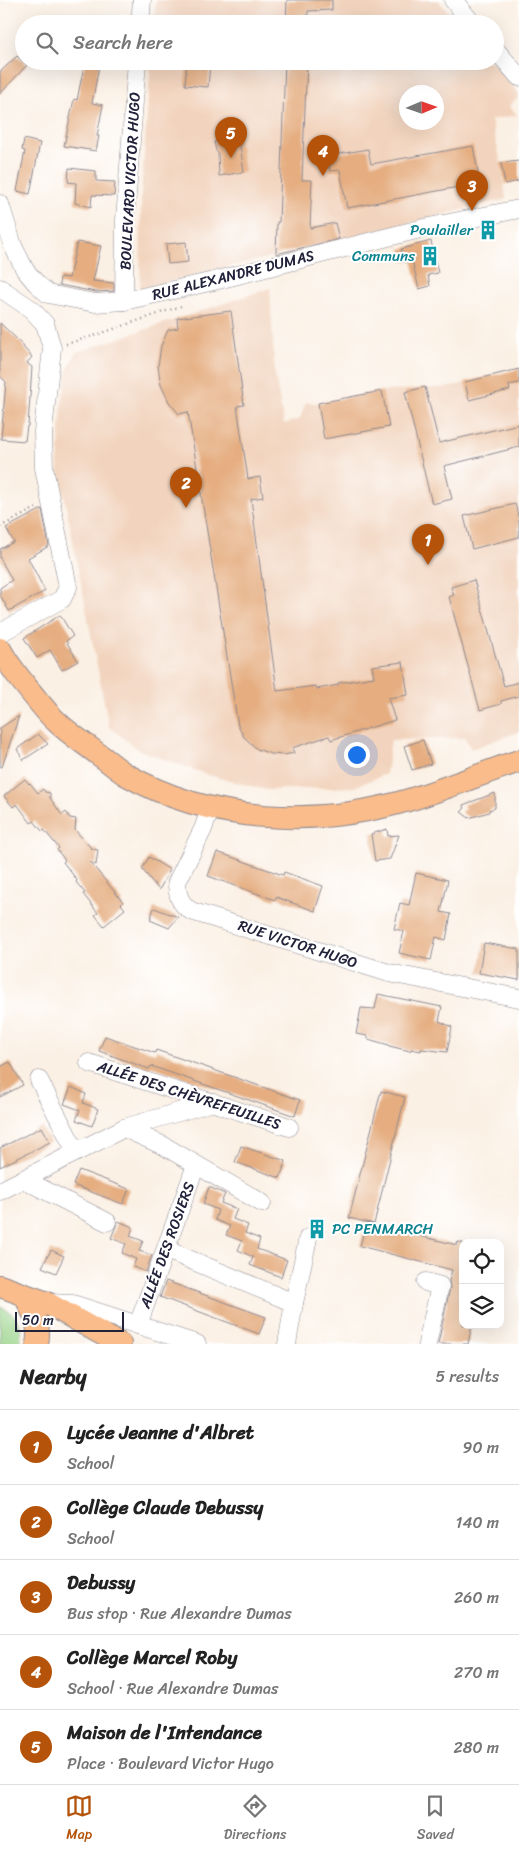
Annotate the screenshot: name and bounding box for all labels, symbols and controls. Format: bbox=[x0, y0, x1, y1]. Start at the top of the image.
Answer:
search box bbox=[15, 15, 504, 70]
text: Search here bbox=[73, 26, 173, 59]
icon: search bbox=[33, 29, 61, 57]
north arrow bbox=[399, 85, 444, 130]
street label: BOULEVARD VICTOR HUGO bbox=[112, 91, 148, 271]
pin: 5 bbox=[215, 117, 247, 158]
pin: 4 bbox=[307, 135, 339, 176]
pin: 3 bbox=[456, 170, 488, 211]
place label: Poulailler bbox=[410, 217, 474, 243]
building icon: Poulailler bbox=[477, 219, 499, 241]
street label: RUE ALEXANDRE DUMAS bbox=[149, 242, 317, 308]
place label: Communs bbox=[352, 243, 415, 269]
building icon: Communs bbox=[419, 245, 441, 267]
pin: 2 bbox=[170, 467, 202, 508]
pin: 1 bbox=[412, 524, 444, 565]
your location bbox=[344, 742, 370, 768]
street label: RUE VICTOR HUGO bbox=[235, 912, 361, 976]
street label: ALLÉE DES CHÈVREFEUILLES bbox=[93, 1053, 284, 1137]
street label: ALLÉE DES ROSIERS bbox=[132, 1177, 202, 1313]
place label: PC PENMARCH bbox=[332, 1216, 434, 1242]
building icon: PC PENMARCH bbox=[306, 1218, 328, 1240]
map controls bbox=[459, 1239, 504, 1329]
button: locate bbox=[459, 1239, 504, 1284]
button: layers bbox=[459, 1284, 504, 1329]
text: 50 m bbox=[22, 1308, 54, 1333]
scale bar bbox=[15, 1309, 124, 1332]
text: Nearby bbox=[20, 1358, 86, 1396]
text: 5 results bbox=[435, 1362, 499, 1391]
text: Lycée Jeanne d'Albret bbox=[67, 1416, 254, 1449]
text: 1 bbox=[33, 1433, 39, 1462]
text: 90 m bbox=[463, 1433, 499, 1462]
text: School bbox=[67, 1449, 114, 1478]
text: Collège Claude Debussy bbox=[67, 1491, 263, 1524]
text: 2 bbox=[31, 1508, 41, 1537]
text: 140 m bbox=[456, 1508, 499, 1537]
text: School bbox=[67, 1524, 114, 1553]
text: Debussy bbox=[67, 1566, 135, 1599]
text: 3 bbox=[32, 1583, 40, 1612]
text: 260 m bbox=[454, 1583, 499, 1612]
text: Bus stop · Rue Alexandre Dumas bbox=[67, 1599, 292, 1628]
text: Collège Marcel Roby bbox=[67, 1641, 237, 1674]
text: 4 bbox=[31, 1658, 41, 1687]
text: 270 m bbox=[454, 1658, 499, 1687]
text: School · Rue Alexandre Dumas bbox=[67, 1674, 278, 1703]
text: Maison de l'Intendance bbox=[67, 1716, 262, 1749]
text: 5 bbox=[31, 1733, 41, 1762]
text: 280 m bbox=[454, 1733, 499, 1762]
text: Place · Boulevard Victor Hugo bbox=[67, 1749, 274, 1778]
tab: Map bbox=[65, 1792, 93, 1847]
tab: Directions bbox=[224, 1792, 286, 1847]
tab: Saved bbox=[417, 1792, 454, 1847]

